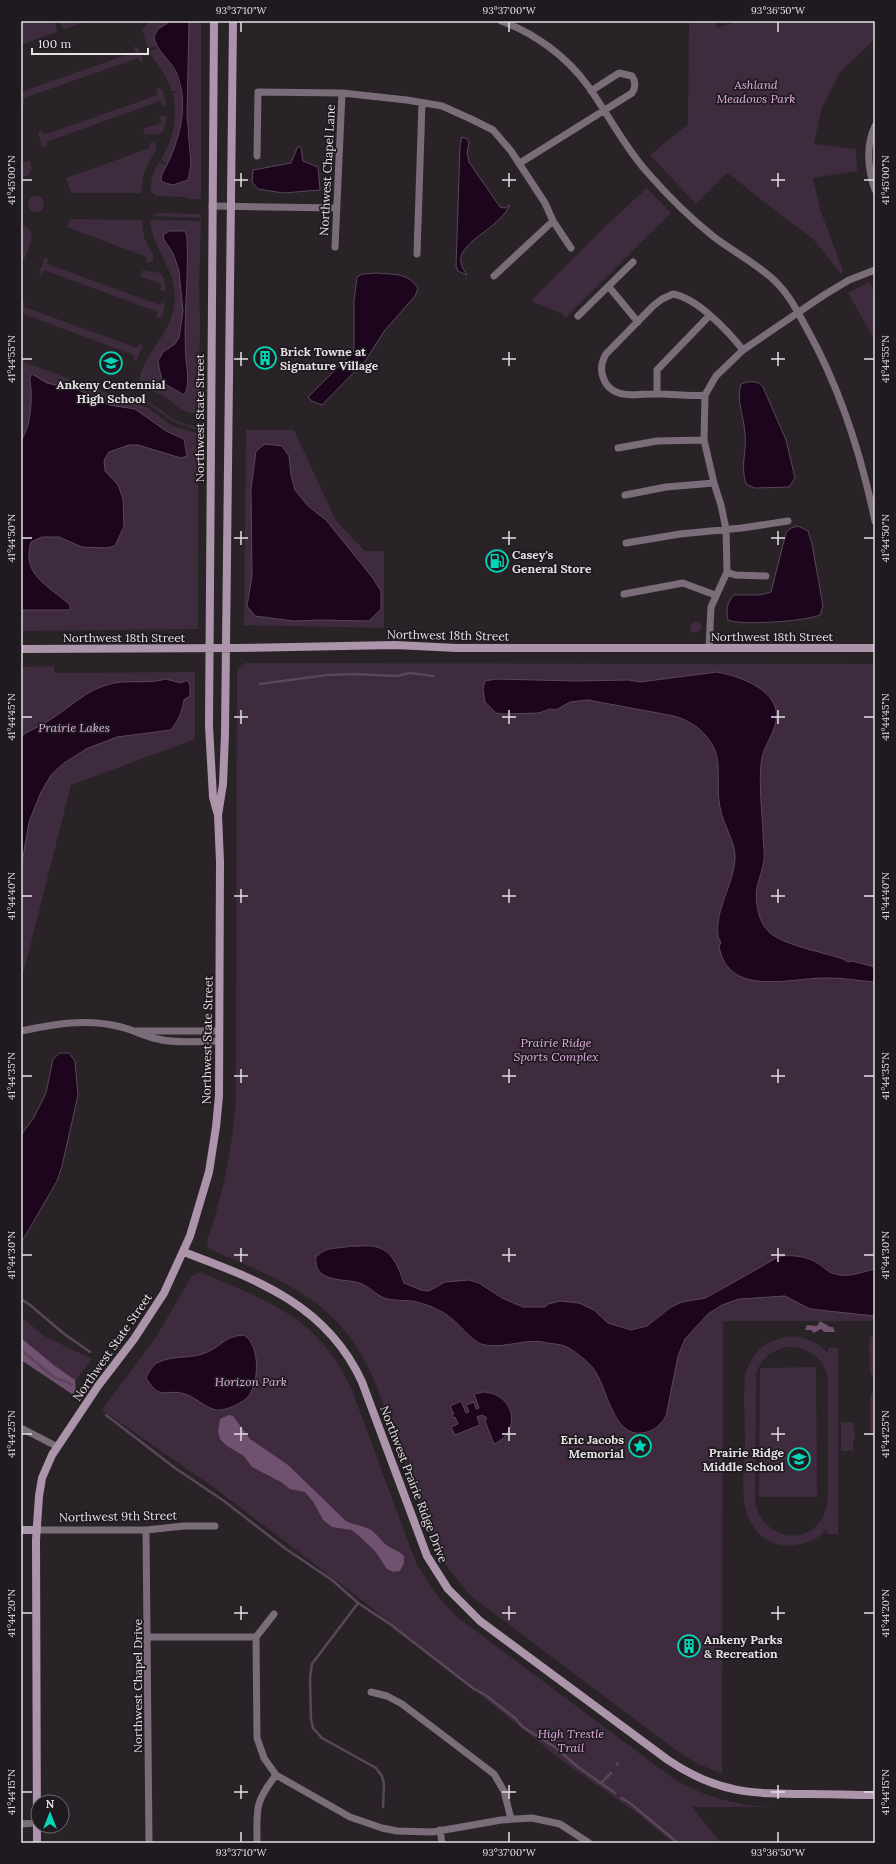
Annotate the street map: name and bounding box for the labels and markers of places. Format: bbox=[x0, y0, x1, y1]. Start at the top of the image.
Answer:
place label: Brick Towne at Signature Village bbox=[280, 344, 379, 373]
building icon: Brick Towne at Signature Village bbox=[252, 345, 278, 371]
school or university icon: Ankeny Centennial High School bbox=[98, 350, 124, 376]
place label: Ankeny Centennial High School bbox=[56, 377, 166, 406]
place label: Casey's General Store bbox=[512, 547, 592, 576]
fuel station icon: Casey's General Store bbox=[484, 548, 510, 574]
place label: Eric Jacobs Memorial bbox=[561, 1432, 624, 1461]
place icon: Eric Jacobs Memorial bbox=[627, 1433, 653, 1459]
place label: Prairie Ridge Middle School bbox=[703, 1445, 785, 1474]
school or university icon: Prairie Ridge Middle School bbox=[786, 1446, 812, 1472]
place label: Ankeny Parks & Recreation bbox=[704, 1632, 783, 1661]
building icon: Ankeny Parks & Recreation bbox=[676, 1633, 702, 1659]

